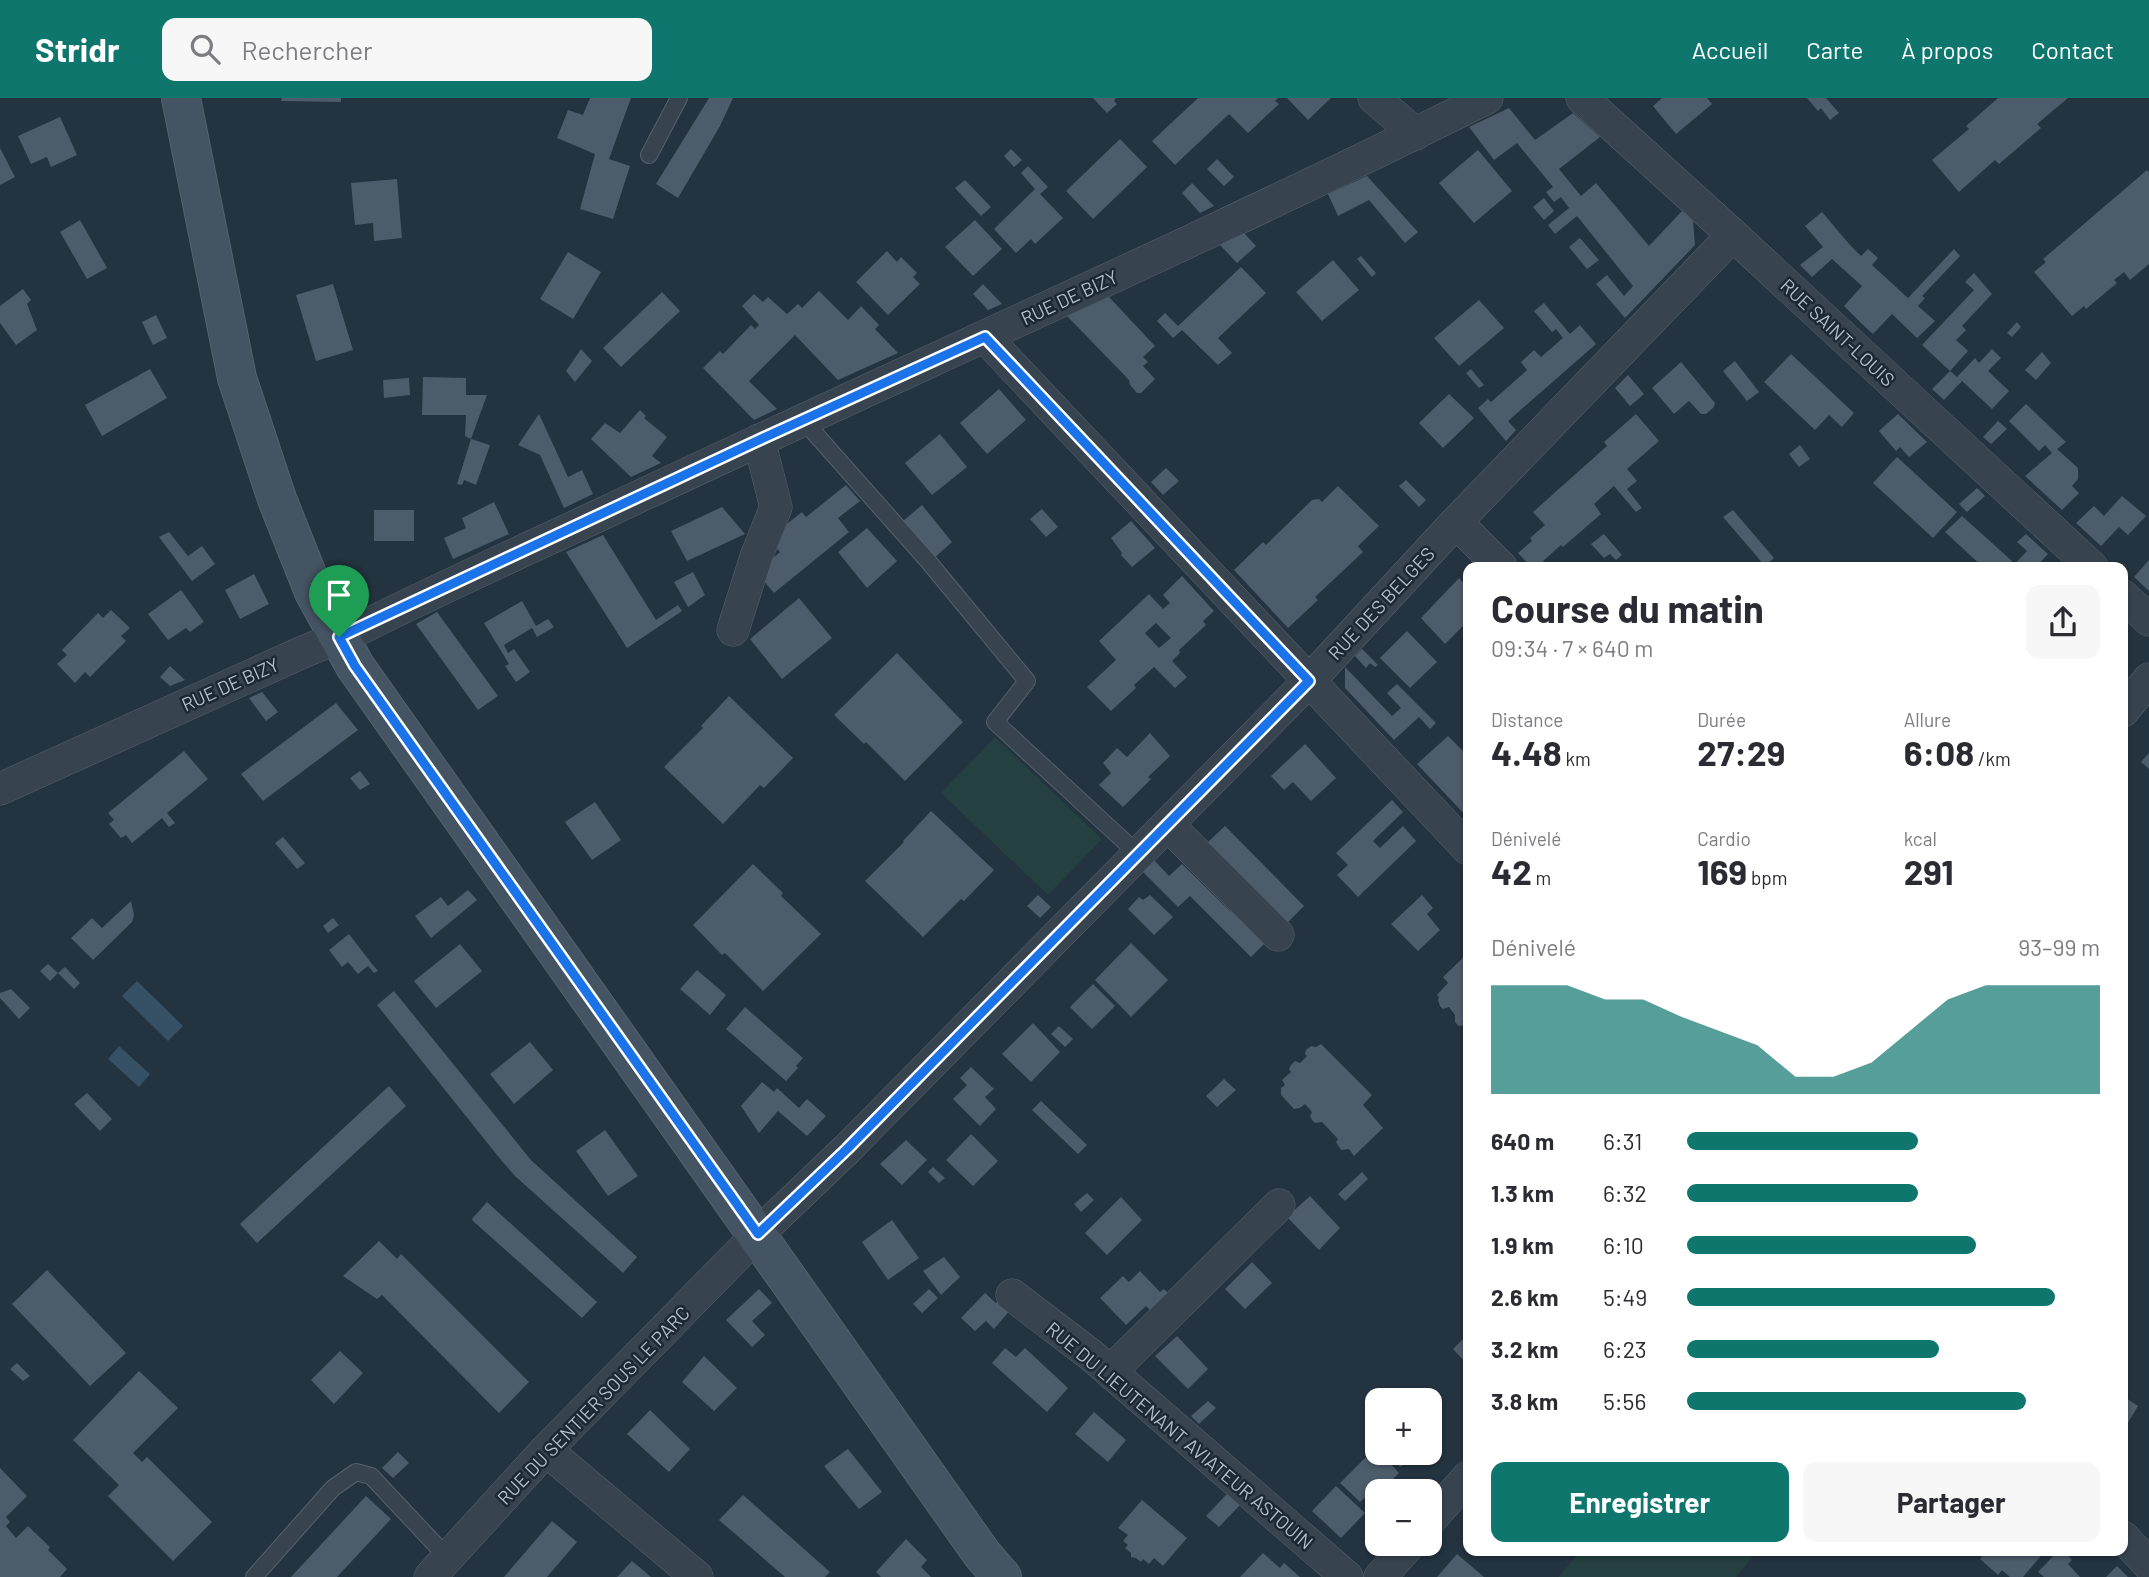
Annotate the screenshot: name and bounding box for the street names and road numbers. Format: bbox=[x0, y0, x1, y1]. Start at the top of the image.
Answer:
street label: RUE DE BIZY bbox=[1017, 264, 1121, 329]
street label: RUE SAINT-LOUIS bbox=[1776, 273, 1900, 391]
street label: RUE DES BELGES bbox=[1323, 542, 1439, 664]
street label: RUE DE BIZY bbox=[178, 652, 283, 716]
street label: RUE DU SENTIER SOUS LE PARC bbox=[492, 1301, 694, 1509]
street label: RUE DU LIEUTENANT AVIATEUR ASTOUIN bbox=[1042, 1317, 1318, 1553]

